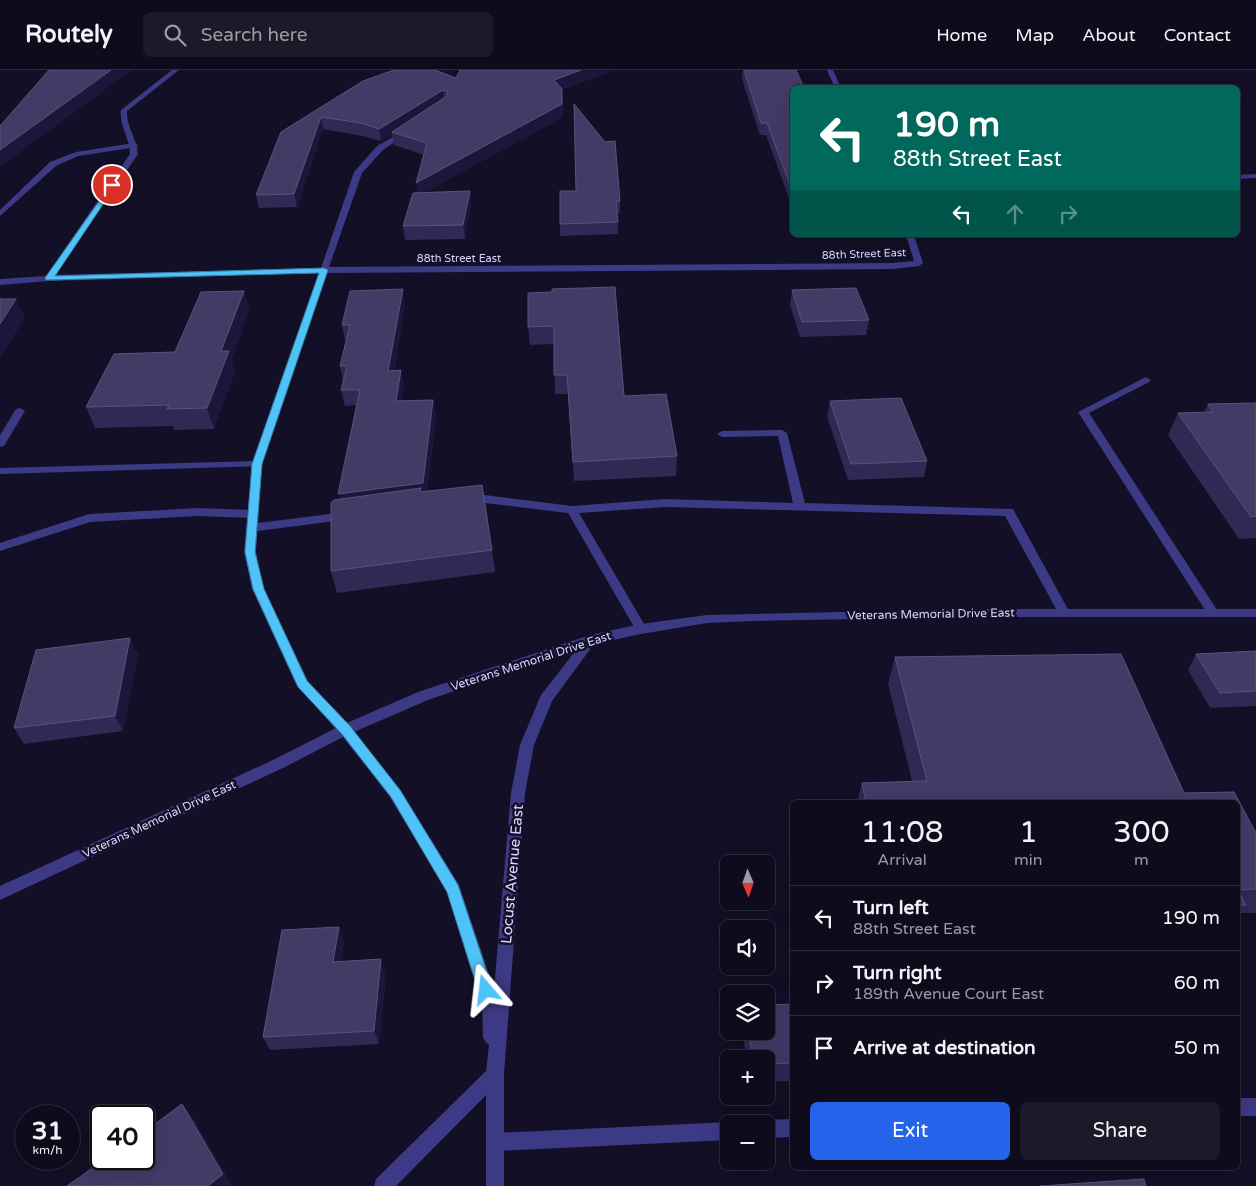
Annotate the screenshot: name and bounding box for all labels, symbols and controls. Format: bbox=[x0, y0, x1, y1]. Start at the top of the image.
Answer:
search box bbox=[143, 12, 493, 57]
text: Routely bbox=[25, 20, 113, 49]
icon: search bbox=[161, 21, 189, 49]
text: Search here bbox=[201, 24, 308, 46]
text: Home bbox=[936, 24, 987, 46]
text: Map bbox=[1015, 24, 1054, 46]
text: About bbox=[1082, 24, 1136, 46]
text: Contact bbox=[1164, 24, 1231, 46]
text: 190 m bbox=[893, 104, 1000, 146]
icon: left bbox=[810, 105, 875, 170]
text: 88th Street East bbox=[893, 146, 1062, 172]
pin bbox=[91, 164, 133, 206]
icon: arrive bbox=[98, 171, 126, 199]
icon: left bbox=[948, 200, 976, 228]
icon: ahead bbox=[1001, 200, 1029, 228]
icon: right bbox=[1054, 200, 1082, 228]
street label: 88th Street East bbox=[822, 246, 906, 262]
street label: 88th Street East bbox=[417, 252, 501, 265]
street label: Veterans Memorial Drive East bbox=[847, 606, 1015, 622]
street label: Veterans Memorial Drive East bbox=[449, 628, 613, 694]
street label: Veterans Memorial Drive East bbox=[80, 777, 238, 861]
street label: Locust Avenue East bbox=[497, 803, 527, 945]
text: 11:08 bbox=[860, 814, 944, 851]
text: 1 bbox=[1019, 814, 1038, 851]
text: 300 bbox=[1113, 814, 1170, 851]
text: Arrival bbox=[877, 850, 927, 870]
text: min bbox=[1014, 850, 1043, 870]
text: m bbox=[1134, 850, 1149, 870]
north arrow bbox=[720, 855, 775, 910]
map controls bbox=[720, 855, 775, 1170]
text: Turn left bbox=[853, 897, 929, 919]
icon: left bbox=[810, 904, 838, 932]
text: 190 m bbox=[1162, 907, 1220, 929]
text: 88th Street East bbox=[853, 919, 976, 939]
button: sound bbox=[720, 920, 775, 975]
text: Turn right bbox=[853, 962, 941, 984]
position arrow bbox=[459, 963, 511, 1015]
icon: right bbox=[810, 969, 838, 997]
text: 60 m bbox=[1174, 972, 1220, 994]
text: 189th Avenue Court East bbox=[853, 984, 1044, 1004]
button: layers bbox=[720, 985, 775, 1040]
icon: arrive bbox=[810, 1034, 838, 1062]
text: Arrive at destination bbox=[853, 1037, 1036, 1059]
text: 50 m bbox=[1174, 1037, 1220, 1059]
button: + bbox=[720, 1050, 775, 1105]
button: Exit bbox=[810, 1102, 1010, 1160]
button: Share bbox=[1020, 1102, 1220, 1160]
speed limit sign: 40 bbox=[90, 1105, 155, 1170]
button: − bbox=[720, 1115, 775, 1170]
text: 31 bbox=[32, 1116, 63, 1146]
text: km/h bbox=[32, 1143, 63, 1157]

